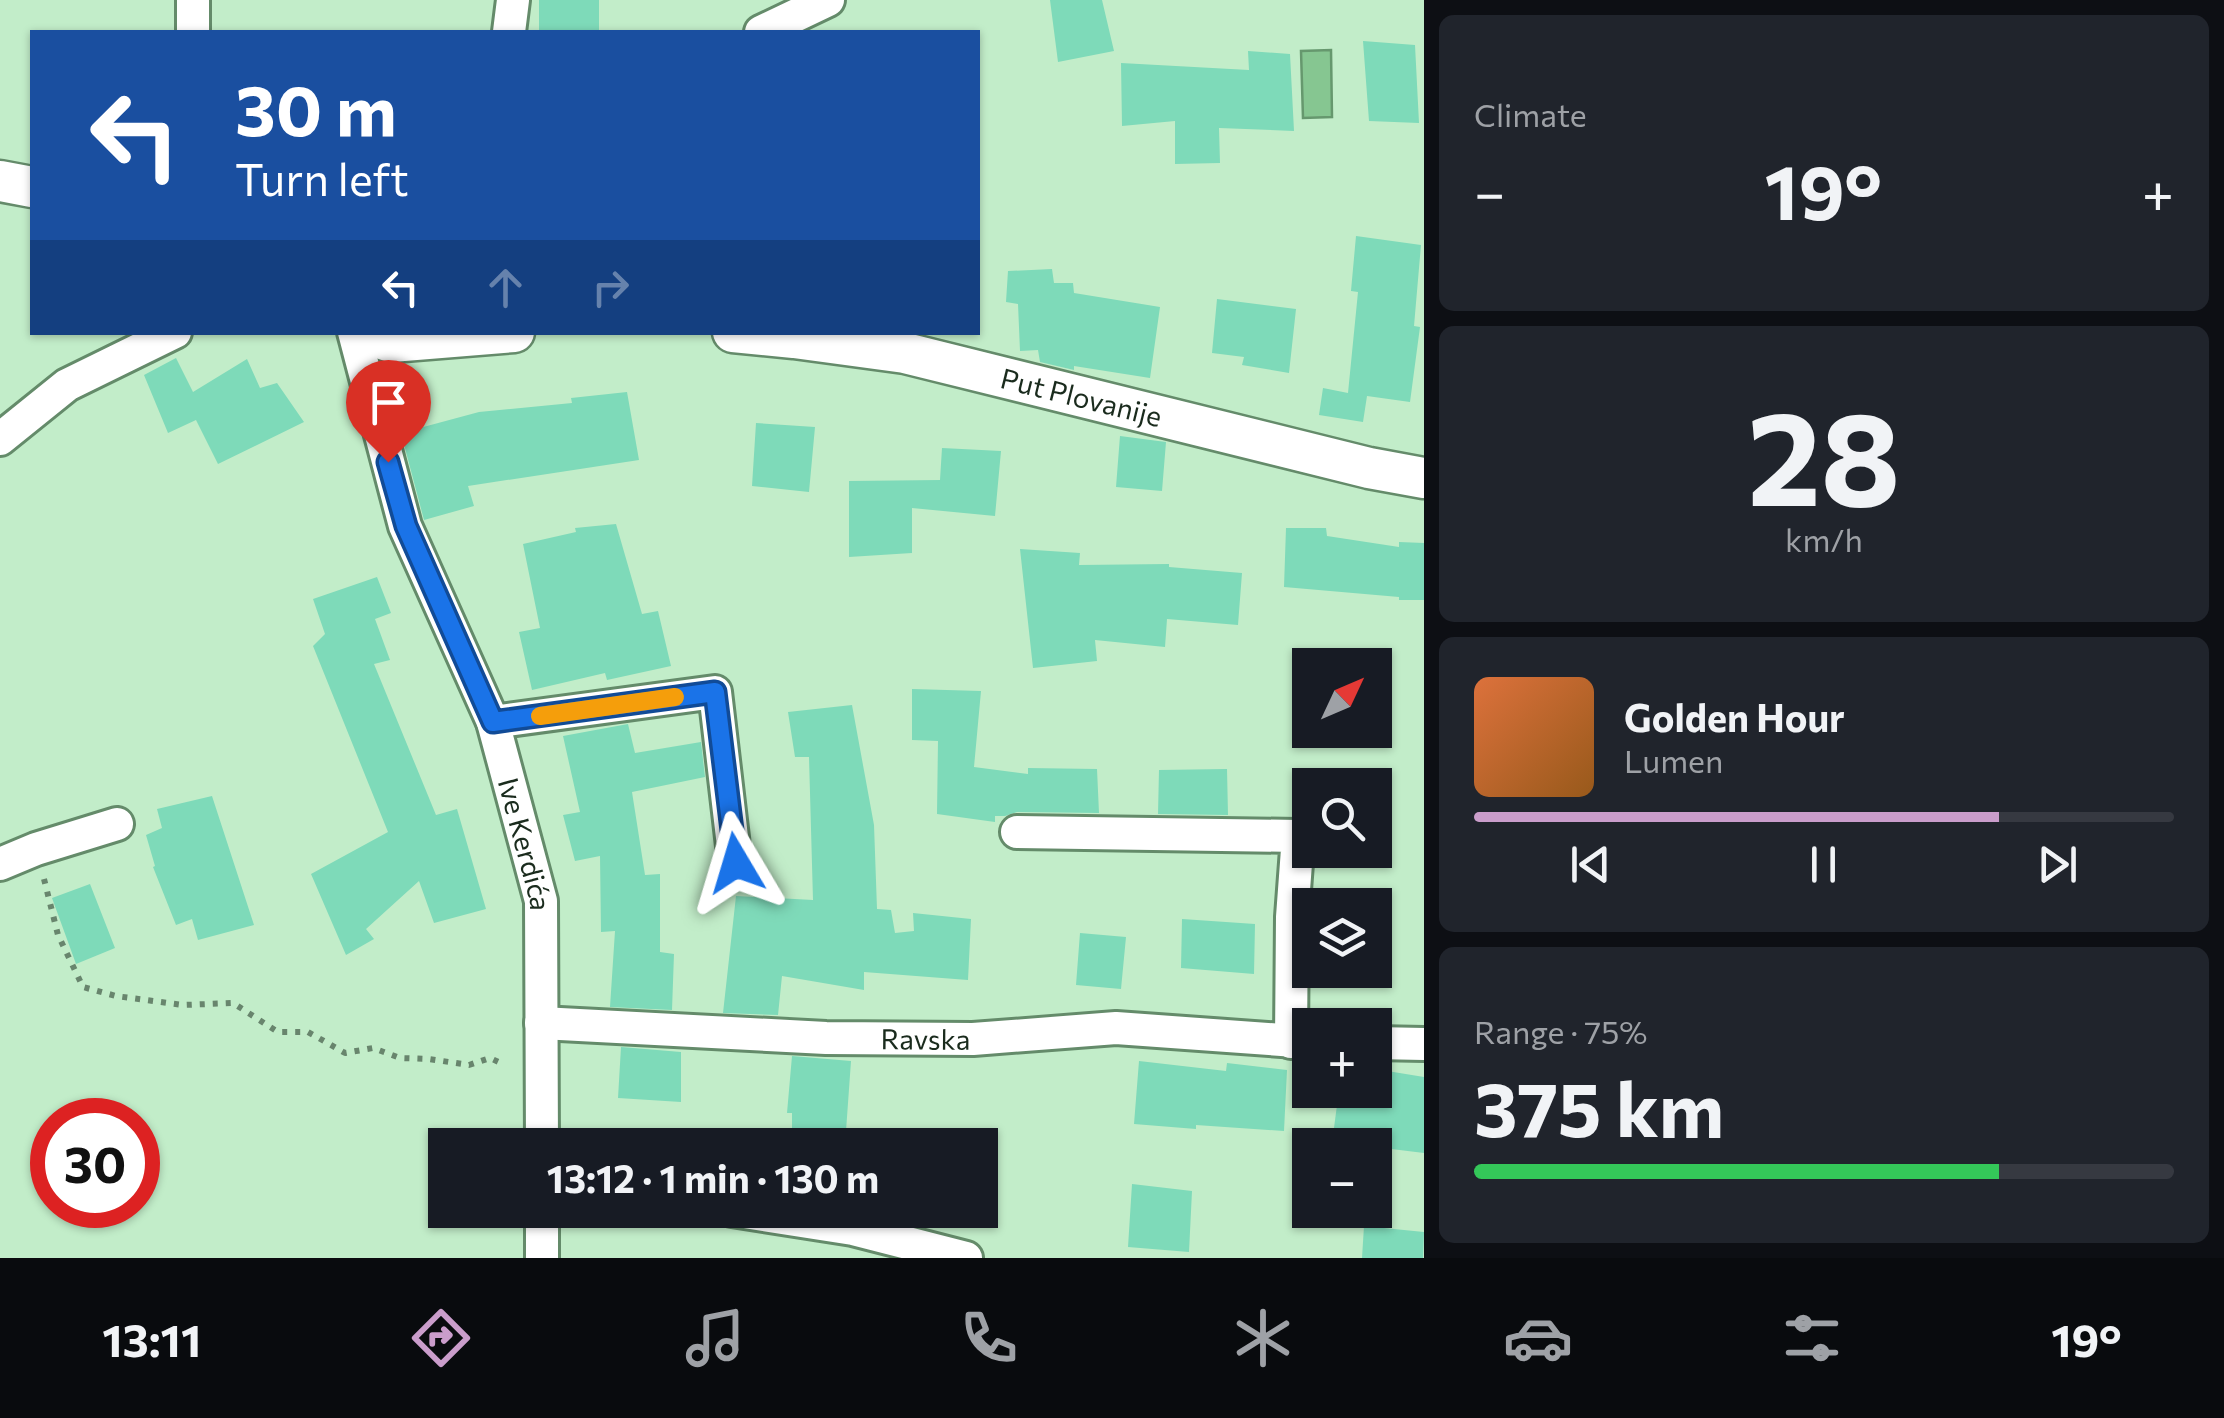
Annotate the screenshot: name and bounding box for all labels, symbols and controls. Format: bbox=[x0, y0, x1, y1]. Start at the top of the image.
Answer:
text: 30 m bbox=[235, 65, 397, 150]
icon: left bbox=[70, 70, 200, 200]
text: Climate bbox=[1474, 94, 1587, 134]
text: 19° bbox=[1765, 144, 1882, 235]
text: Turn left bbox=[235, 150, 409, 205]
text: − bbox=[1474, 157, 1505, 224]
text: + bbox=[2142, 157, 2174, 224]
icon: left bbox=[373, 260, 428, 315]
icon: ahead bbox=[478, 260, 533, 315]
icon: right bbox=[583, 260, 638, 315]
pin bbox=[346, 360, 431, 463]
street label: Put Plovanije bbox=[997, 360, 1165, 433]
text: 28 bbox=[1747, 374, 1901, 533]
icon: arrive bbox=[361, 375, 416, 430]
text: km/h bbox=[1785, 519, 1863, 559]
north arrow bbox=[1292, 648, 1392, 748]
map controls bbox=[1292, 648, 1392, 1228]
text: Golden Hour bbox=[1624, 693, 1845, 740]
text: Lumen bbox=[1624, 740, 1723, 780]
button: search bbox=[1292, 768, 1392, 868]
street label: Ive Kerdića bbox=[492, 774, 558, 911]
position arrow bbox=[684, 811, 788, 915]
icon: previous bbox=[1563, 837, 1618, 892]
icon: pause bbox=[1796, 837, 1851, 892]
icon: next bbox=[2030, 837, 2085, 892]
button: layers bbox=[1292, 888, 1392, 988]
button: + bbox=[1292, 1008, 1392, 1108]
text: Range · 75% bbox=[1474, 1011, 1648, 1051]
street label: Ravska bbox=[881, 1021, 971, 1056]
text: 375 km bbox=[1474, 1061, 1724, 1152]
speed limit sign: 30 bbox=[30, 1098, 160, 1228]
button: − bbox=[1292, 1128, 1392, 1228]
text: 13:12 · 1 min · 130 m bbox=[547, 1154, 879, 1201]
icon: directions bbox=[406, 1303, 476, 1373]
icon: music bbox=[680, 1303, 750, 1373]
icon: phone bbox=[954, 1303, 1024, 1373]
icon: climate bbox=[1228, 1303, 1298, 1373]
icon: car bbox=[1503, 1303, 1573, 1373]
icon: filters bbox=[1777, 1303, 1847, 1373]
text: 13:11 bbox=[102, 1311, 201, 1366]
text: 19° bbox=[2051, 1311, 2122, 1366]

